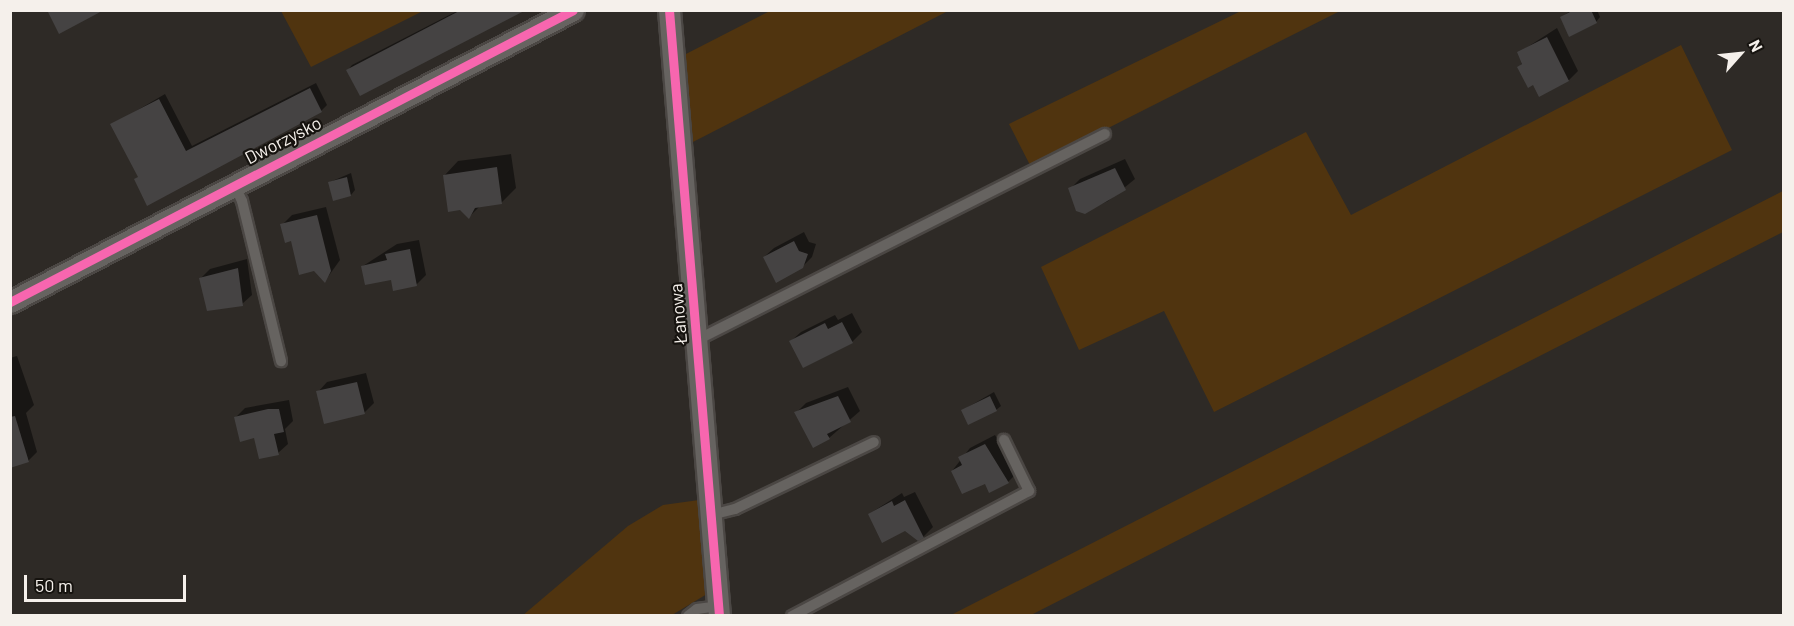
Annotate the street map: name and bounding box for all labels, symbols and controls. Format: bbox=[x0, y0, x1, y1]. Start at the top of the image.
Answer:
north arrow bbox=[1710, 24, 1770, 84]
text: N bbox=[1746, 37, 1767, 55]
street label: Dworzysko bbox=[241, 112, 325, 168]
street label: Łanowa bbox=[665, 283, 691, 345]
scale bar bbox=[27, 563, 189, 601]
text: 50 m bbox=[35, 574, 73, 596]

